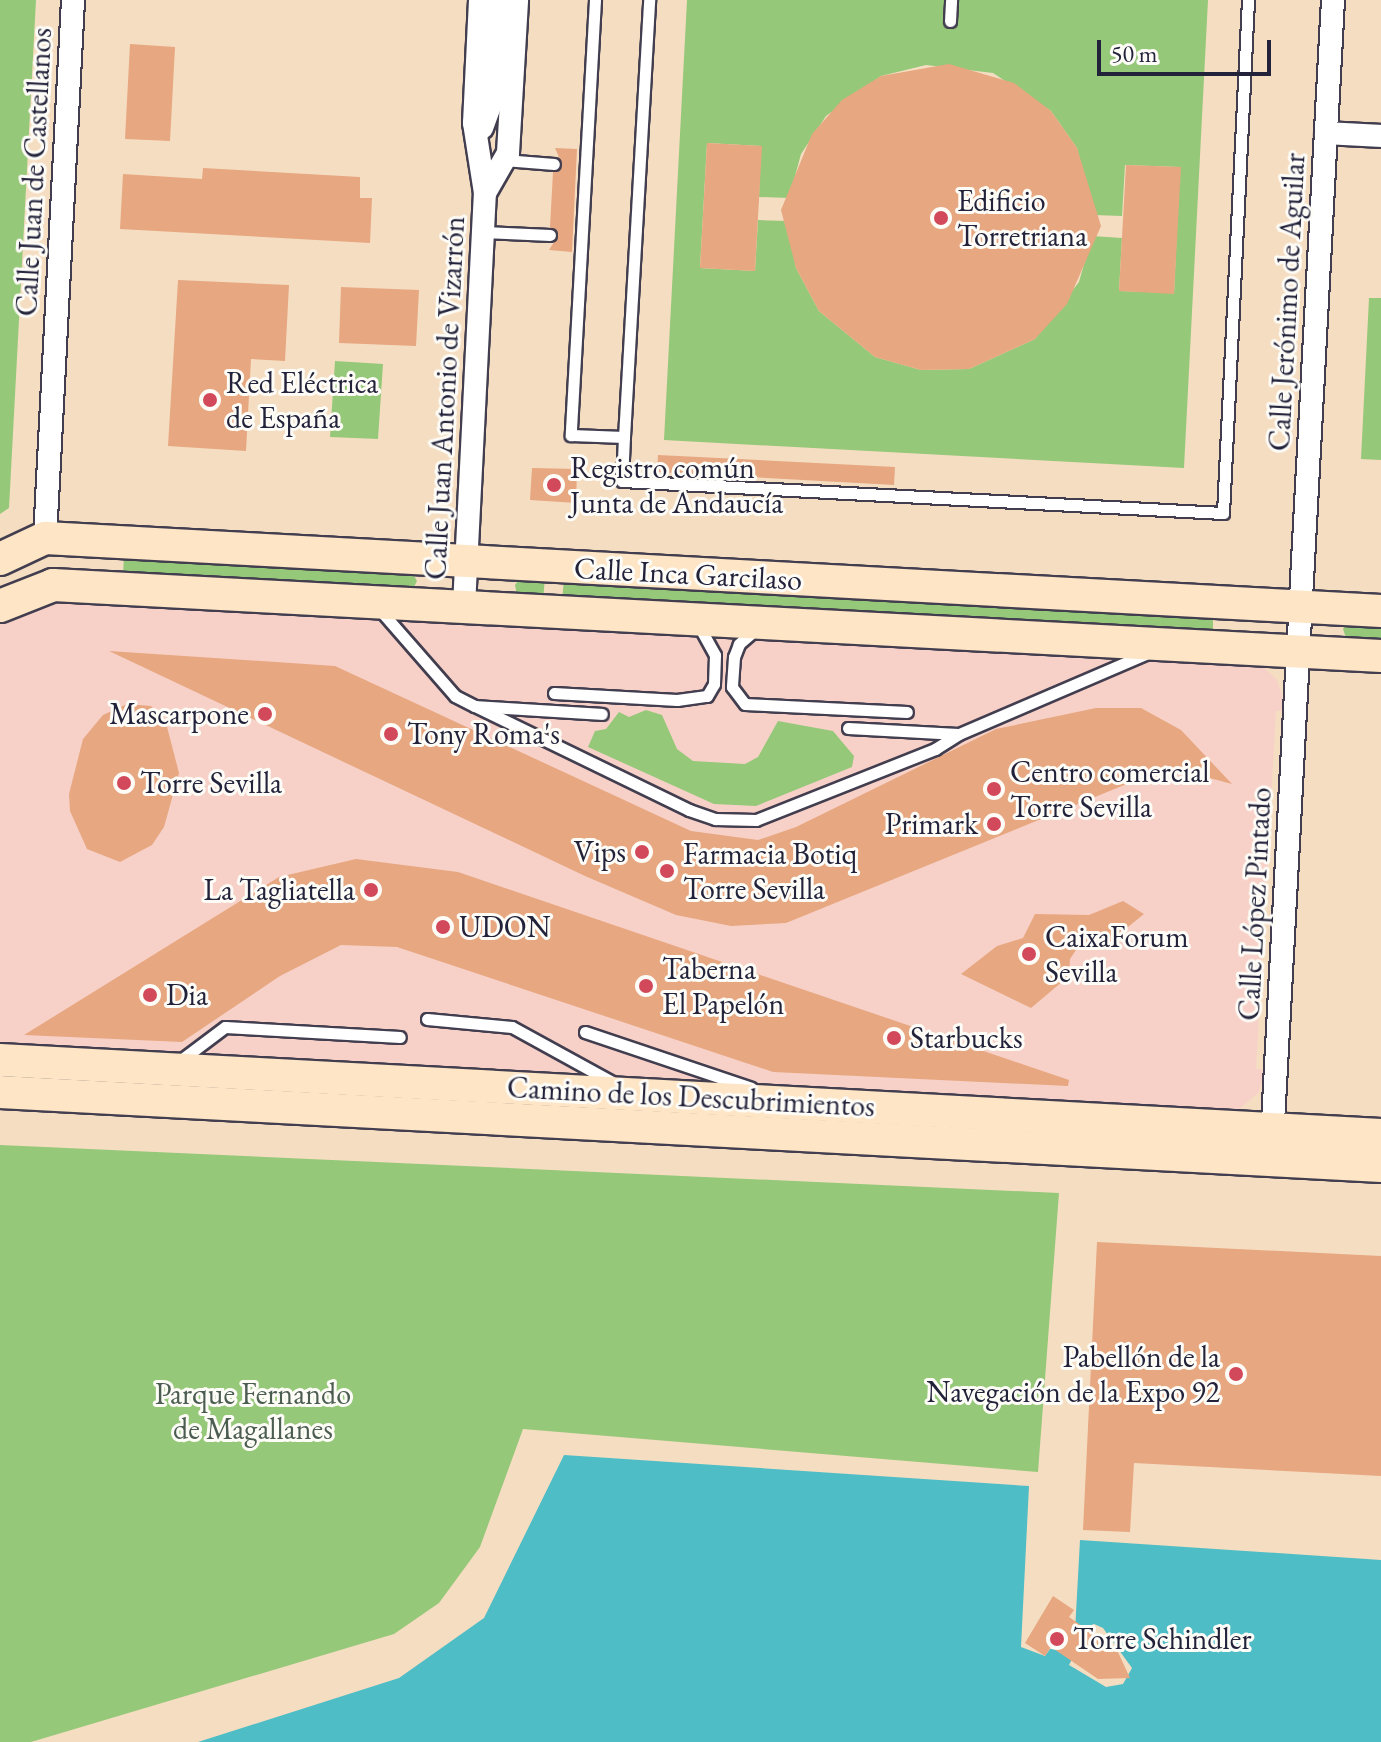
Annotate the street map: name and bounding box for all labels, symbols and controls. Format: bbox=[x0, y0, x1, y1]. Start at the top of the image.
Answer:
scale bar bbox=[1101, 24, 1275, 74]
street label: Calle Juan de Castellanos bbox=[8, 27, 60, 317]
text: 50 m bbox=[1111, 38, 1158, 69]
street label: Calle Jerónimo de Aguilar bbox=[1261, 152, 1313, 452]
place label: Edificio Torretriana bbox=[957, 183, 1087, 254]
marker: Edificio Torretriana bbox=[932, 209, 950, 227]
street label: Calle Juan Antonio de Vizarrón bbox=[418, 215, 472, 581]
place label: Red Eléctrica de España bbox=[226, 365, 378, 436]
marker: Red Eléctrica de España bbox=[201, 391, 219, 409]
place label: Registro común Junta de Andaucía bbox=[570, 450, 783, 520]
marker: Registro común Junta de Andaucía bbox=[545, 476, 563, 494]
street label: Calle Inca Garcilaso bbox=[573, 550, 803, 598]
place label: Mascarpone bbox=[109, 696, 249, 732]
marker: Mascarpone bbox=[256, 705, 274, 723]
place label: Tony Roma's bbox=[407, 716, 560, 752]
marker: Tony Roma's bbox=[382, 725, 400, 743]
place label: Centro comercial Torre Sevilla bbox=[1010, 754, 1209, 824]
place label: Torre Sevilla bbox=[140, 765, 282, 801]
marker: Torre Sevilla bbox=[115, 774, 133, 792]
marker: Centro comercial Torre Sevilla bbox=[985, 780, 1003, 798]
street label: Calle López Pintado bbox=[1231, 786, 1279, 1022]
place label: Primark bbox=[885, 806, 978, 842]
marker: Primark bbox=[985, 815, 1003, 833]
place label: Vips bbox=[574, 834, 626, 870]
place label: Farmacia Botiq Torre Sevilla bbox=[683, 836, 857, 906]
marker: Vips bbox=[633, 843, 651, 861]
marker: Farmacia Botiq Torre Sevilla bbox=[658, 862, 676, 880]
place label: La Tagliatella bbox=[204, 872, 355, 908]
marker: La Tagliatella bbox=[362, 881, 380, 899]
place label: UDON bbox=[459, 909, 550, 945]
marker: UDON bbox=[434, 918, 452, 936]
place label: CaixaForum Sevilla bbox=[1045, 919, 1189, 990]
marker: CaixaForum Sevilla bbox=[1020, 945, 1038, 963]
place label: Taberna El Papelón bbox=[662, 951, 784, 1022]
place label: Dia bbox=[166, 977, 208, 1013]
marker: Taberna El Papelón bbox=[637, 977, 655, 995]
marker: Dia bbox=[141, 986, 159, 1004]
place label: Starbucks bbox=[910, 1020, 1023, 1056]
marker: Starbucks bbox=[885, 1029, 903, 1047]
street label: Camino de los Descubrimientos bbox=[506, 1069, 876, 1125]
place label: Pabellón de la Navegación de la Expo 92 bbox=[926, 1339, 1220, 1410]
marker: Pabellón de la Navegación de la Expo 92 bbox=[1227, 1365, 1245, 1383]
park label: Parque Fernando de Magallanes bbox=[155, 1376, 351, 1446]
place label: Torre Schindler bbox=[1073, 1621, 1251, 1657]
marker: Torre Schindler bbox=[1048, 1630, 1066, 1648]

